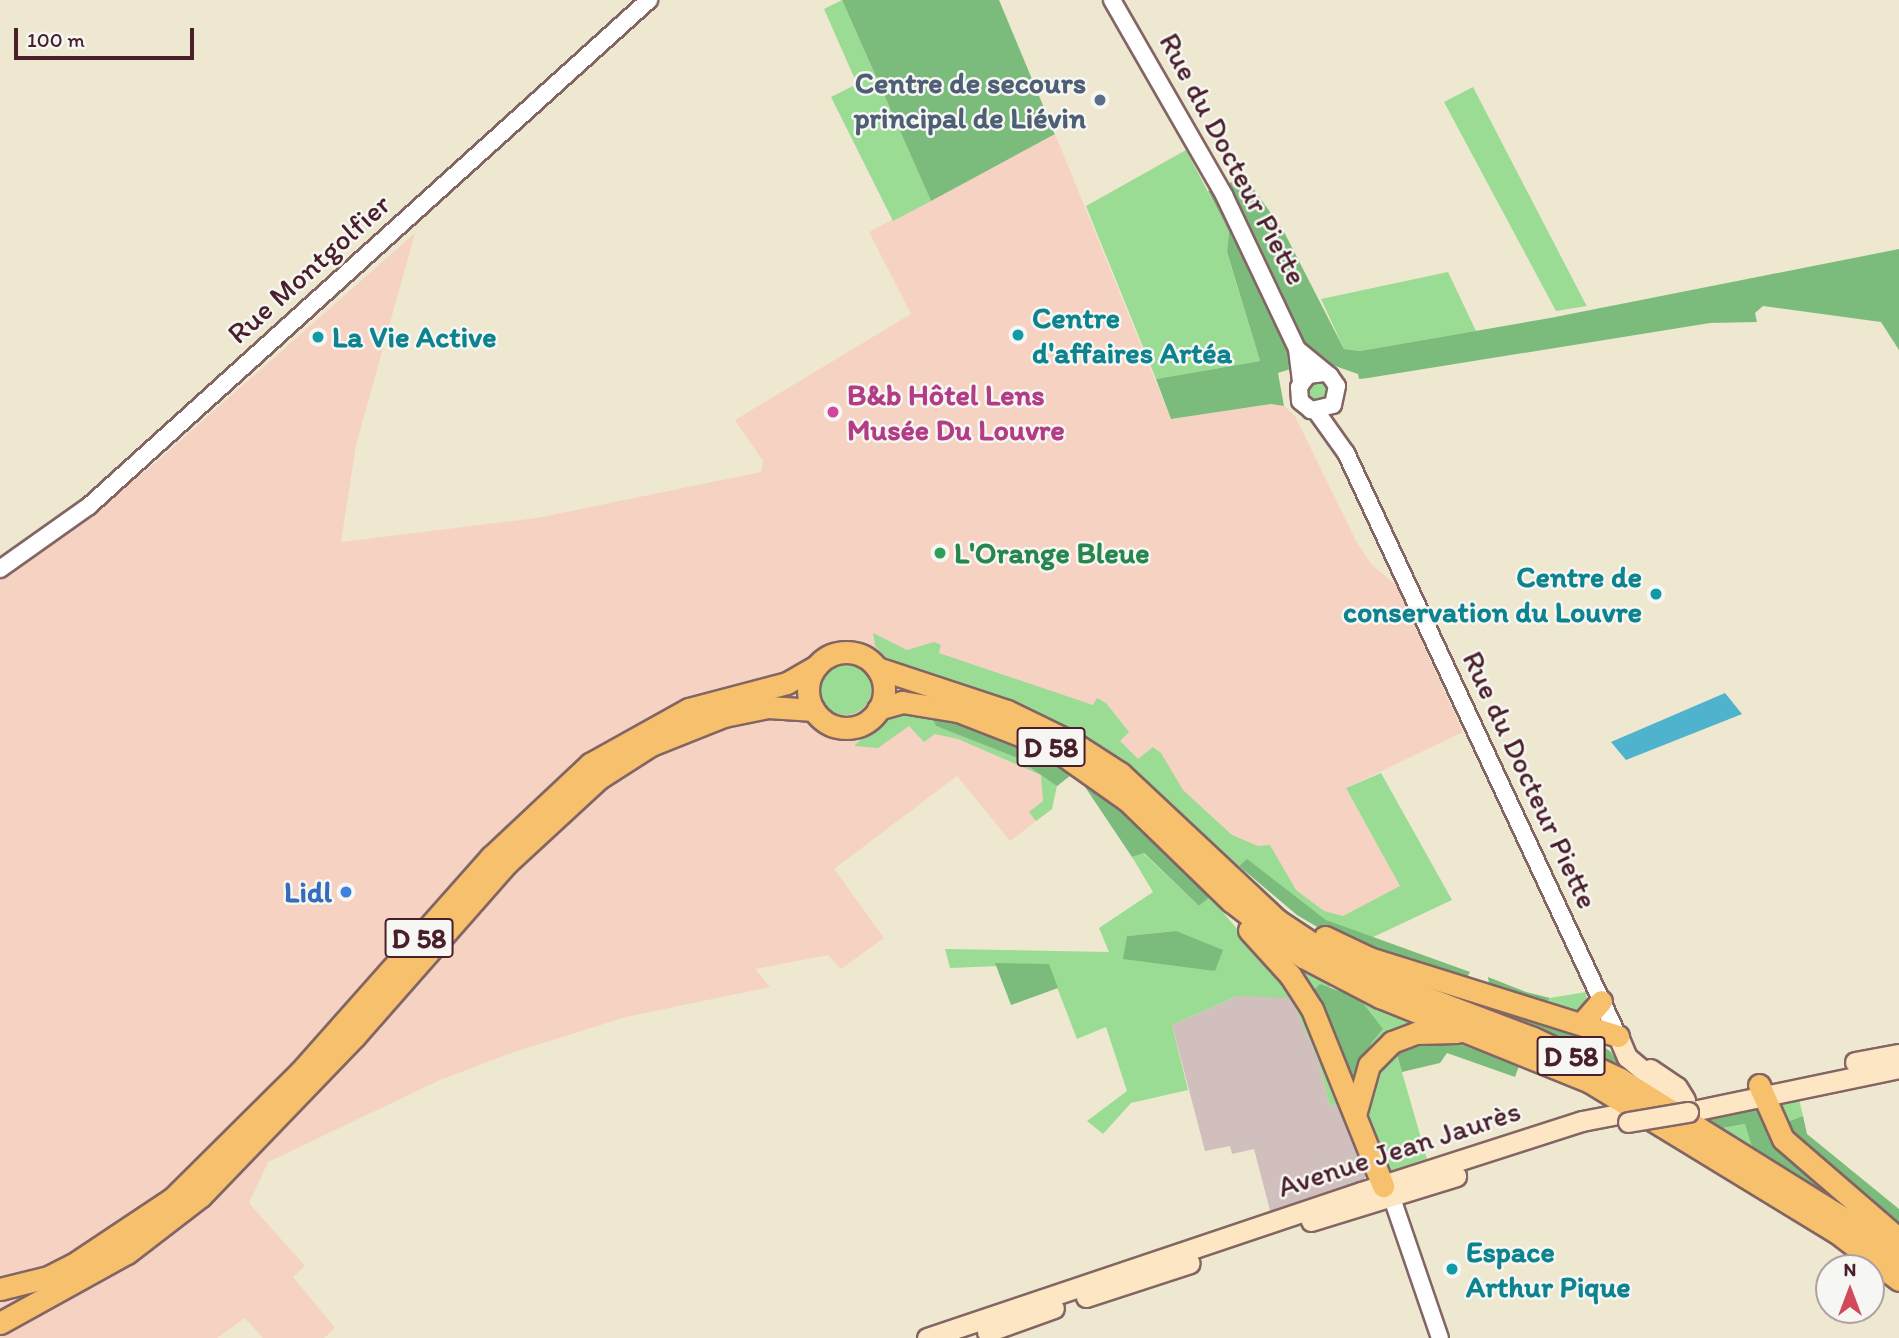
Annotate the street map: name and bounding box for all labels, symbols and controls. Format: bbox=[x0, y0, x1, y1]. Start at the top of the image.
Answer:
scale bar bbox=[18, 14, 198, 58]
text: 100 m bbox=[27, 27, 85, 52]
street label: Rue du Docteur Piette bbox=[1151, 27, 1315, 291]
place label: Centre de secours principal de Liévin bbox=[855, 65, 1086, 136]
marker: Centre de secours principal de Liévin bbox=[1092, 92, 1108, 108]
street label: Rue Montgolfier bbox=[220, 186, 398, 352]
place label: Centre d'affaires Artéa bbox=[1032, 300, 1232, 370]
place label: La Vie Active bbox=[332, 319, 496, 355]
marker: Centre d'affaires Artéa bbox=[1010, 327, 1026, 343]
marker: La Vie Active bbox=[310, 329, 326, 345]
place label: B&b Hôtel Lens Musée Du Louvre bbox=[847, 377, 1066, 448]
marker: B&b Hôtel Lens Musée Du Louvre bbox=[825, 404, 841, 420]
place label: L'Orange Bleue bbox=[954, 535, 1149, 571]
marker: L'Orange Bleue bbox=[932, 545, 948, 561]
place label: Centre de conservation du Louvre bbox=[1343, 559, 1642, 630]
marker: Centre de conservation du Louvre bbox=[1648, 586, 1664, 602]
street label: Rue du Docteur Piette bbox=[1454, 645, 1606, 915]
road number: D 58 bbox=[1016, 722, 1086, 772]
place label: Lidl bbox=[284, 874, 332, 910]
marker: Lidl bbox=[338, 884, 354, 900]
road number: D 58 bbox=[384, 914, 454, 962]
road number: D 58 bbox=[1536, 1032, 1606, 1080]
street label: Avenue Jean Jaurès bbox=[1273, 1093, 1525, 1205]
place label: Espace Arthur Pique bbox=[1466, 1234, 1631, 1304]
north arrow bbox=[1815, 1254, 1885, 1324]
text: N bbox=[1844, 1258, 1856, 1281]
marker: Espace Arthur Pique bbox=[1444, 1261, 1460, 1277]

